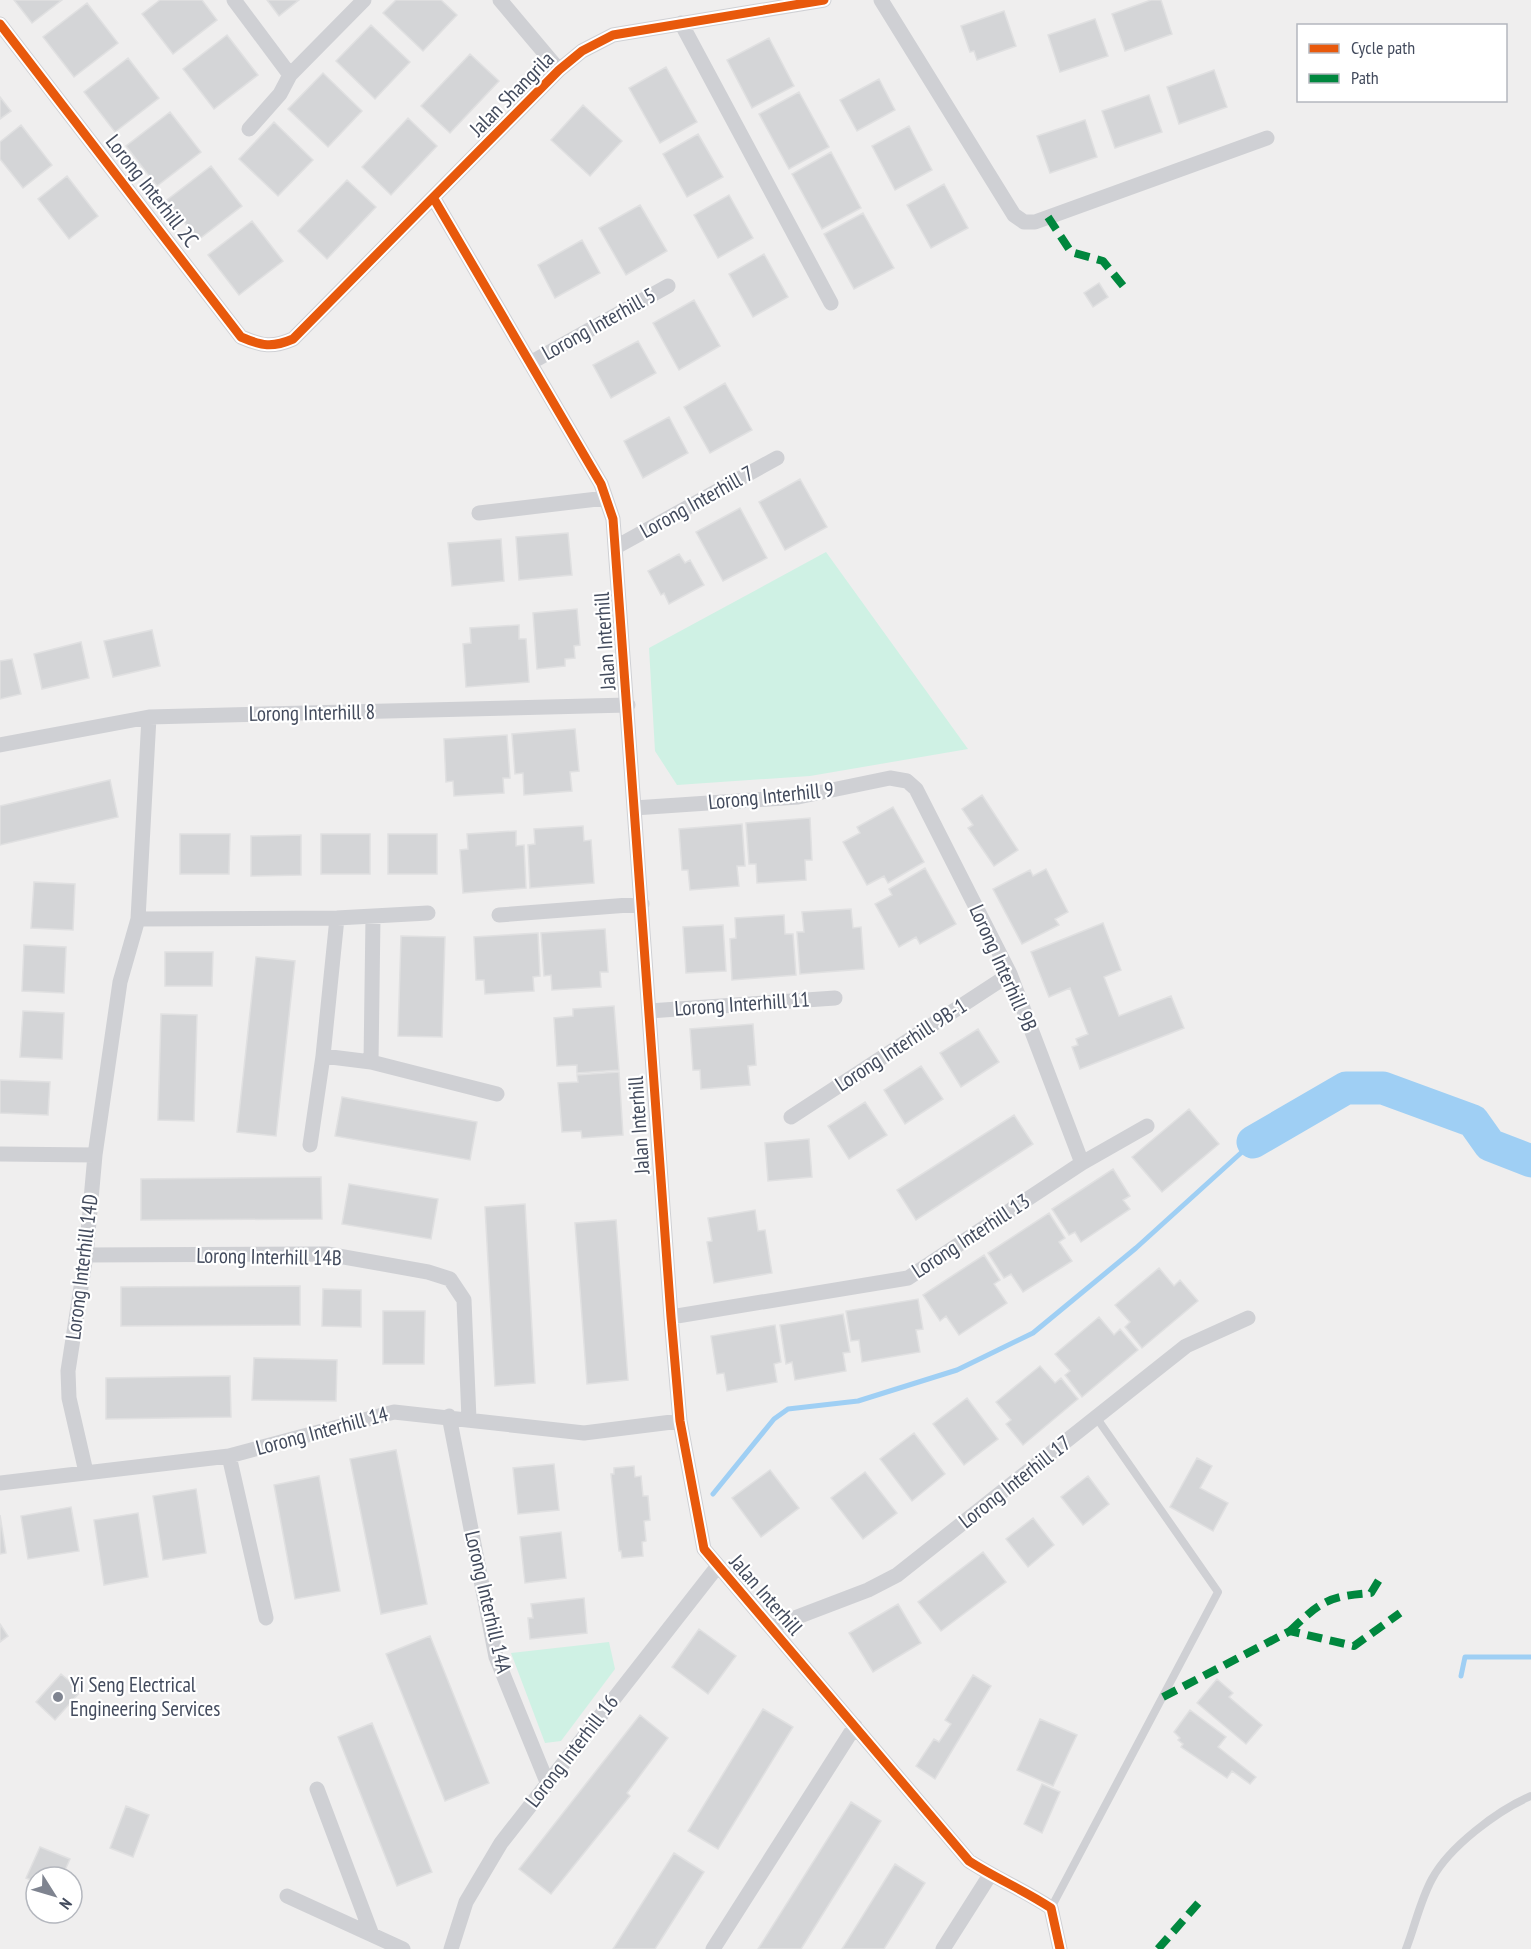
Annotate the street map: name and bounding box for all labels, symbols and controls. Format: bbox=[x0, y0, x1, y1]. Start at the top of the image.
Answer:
legend bbox=[1297, 24, 1507, 102]
text: Cycle path bbox=[1351, 36, 1415, 59]
street label: Jalan Shangrila bbox=[463, 46, 560, 142]
text: Path bbox=[1351, 66, 1379, 89]
street label: Lorong Interhill 2C bbox=[100, 129, 205, 253]
street label: Lorong Interhill 5 bbox=[537, 281, 660, 366]
street label: Lorong Interhill 7 bbox=[635, 459, 758, 544]
street label: Jalan Interhill bbox=[588, 591, 621, 692]
street label: Lorong Interhill 8 bbox=[249, 698, 375, 727]
street label: Lorong Interhill 9 bbox=[707, 775, 835, 816]
street label: Lorong Interhill 9B bbox=[963, 900, 1043, 1035]
street label: Lorong Interhill 11 bbox=[673, 985, 810, 1022]
street label: Lorong Interhill 9B-1 bbox=[830, 992, 972, 1097]
street label: Jalan Interhill bbox=[622, 1075, 655, 1176]
street label: Lorong Interhill 13 bbox=[907, 1187, 1035, 1284]
street label: Lorong Interhill 14D bbox=[59, 1193, 104, 1341]
street label: Lorong Interhill 14B bbox=[196, 1242, 342, 1271]
street label: Lorong Interhill 14 bbox=[253, 1400, 391, 1461]
street label: Lorong Interhill 17 bbox=[953, 1429, 1076, 1534]
street label: Lorong Interhill 14A bbox=[459, 1528, 518, 1676]
street label: Jalan Interhill bbox=[723, 1548, 809, 1641]
place label: Yi Seng Electrical Engineering Services bbox=[70, 1671, 220, 1722]
street label: Lorong Interhill 16 bbox=[519, 1689, 624, 1812]
marker: Yi Seng Electrical Engineering Services bbox=[51, 1690, 65, 1704]
north arrow bbox=[24, 1865, 84, 1925]
text: N bbox=[55, 1895, 77, 1913]

